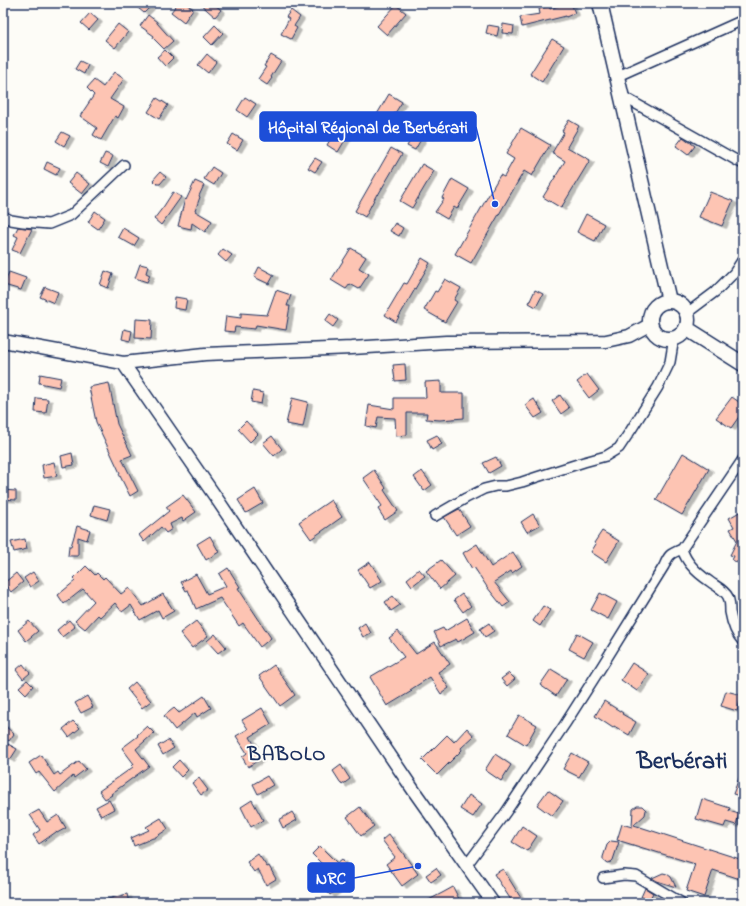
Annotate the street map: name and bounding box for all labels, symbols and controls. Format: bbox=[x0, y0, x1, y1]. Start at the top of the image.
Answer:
callout: Hôpital Régional de Berbérati bbox=[260, 112, 476, 141]
text: Hôpital Régional de Berbérati bbox=[268, 116, 468, 143]
district label: BABOLO bbox=[247, 741, 326, 770]
district label: Berbérati bbox=[636, 745, 727, 780]
callout: NRC bbox=[308, 863, 354, 892]
text: NRC bbox=[316, 867, 347, 892]

